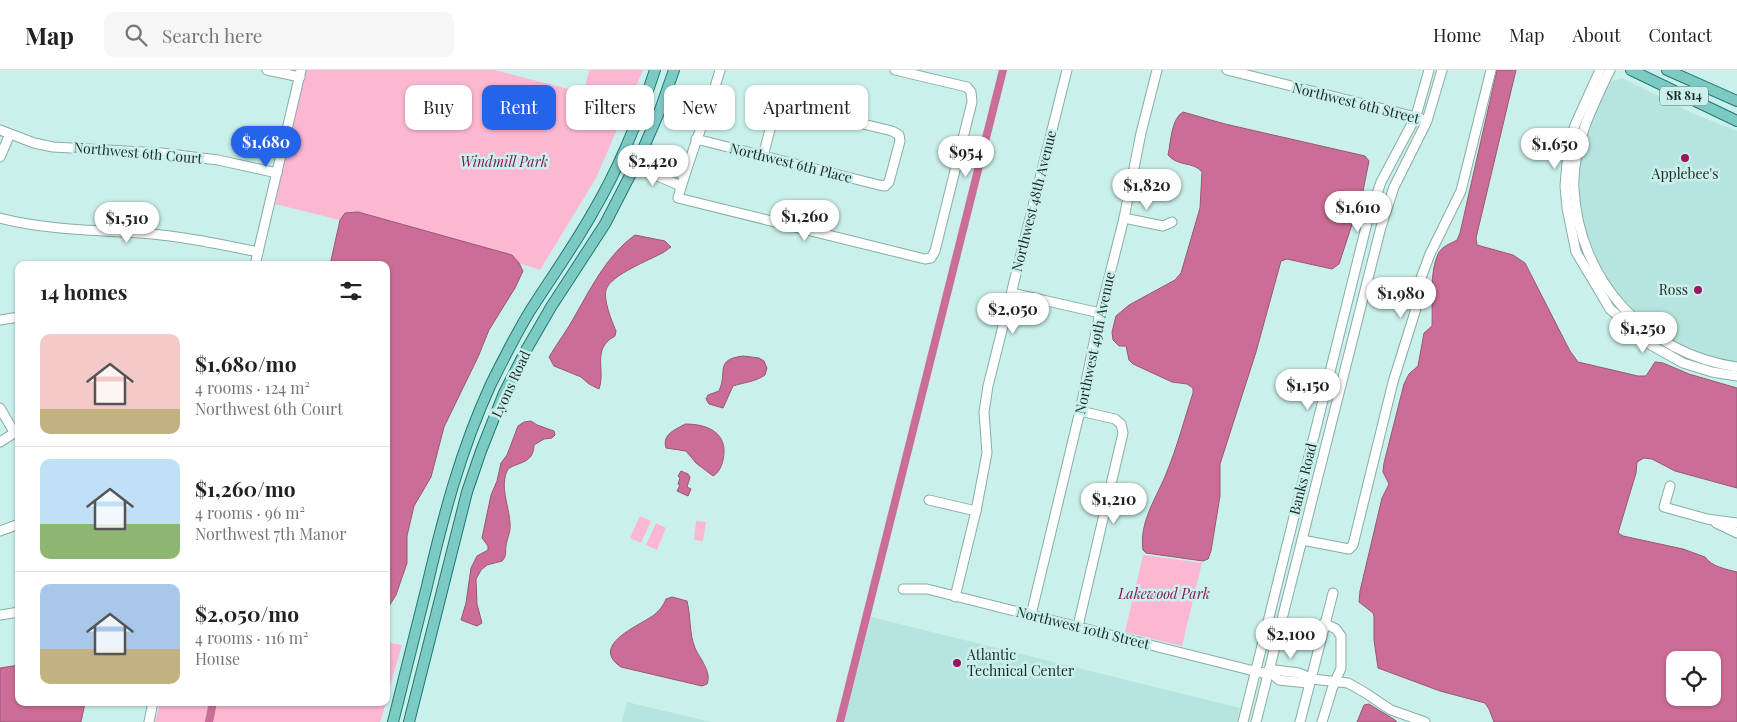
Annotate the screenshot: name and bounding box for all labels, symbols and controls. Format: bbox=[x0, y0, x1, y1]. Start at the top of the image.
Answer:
search box bbox=[104, 12, 454, 57]
text: Map bbox=[25, 19, 74, 51]
icon: search bbox=[122, 21, 150, 49]
text: Search here bbox=[162, 22, 262, 48]
text: Home bbox=[1433, 23, 1481, 47]
text: Map bbox=[1509, 23, 1544, 47]
text: About bbox=[1572, 23, 1621, 47]
text: Contact bbox=[1649, 23, 1712, 47]
street label: Northwest 6th Street bbox=[1291, 78, 1423, 128]
chip: Buy bbox=[405, 85, 472, 130]
chip: Rent bbox=[482, 85, 556, 130]
chip: Filters bbox=[566, 85, 654, 130]
chip: New bbox=[664, 85, 735, 130]
chip: Apartment bbox=[745, 85, 868, 130]
road number: SR 814 bbox=[1660, 86, 1708, 106]
pin: $1,680 bbox=[225, 126, 307, 168]
street label: Northwest 48th Avenue bbox=[1007, 128, 1060, 274]
pin: $1,650 bbox=[1514, 128, 1596, 170]
text: $1,680 bbox=[242, 131, 290, 152]
text: $1,650 bbox=[1532, 133, 1578, 154]
pin: $954 bbox=[936, 136, 996, 178]
street label: Northwest 6th Court bbox=[73, 137, 204, 168]
street label: Northwest 6th Place bbox=[728, 138, 854, 187]
text: $954 bbox=[949, 141, 983, 162]
pin: $2,420 bbox=[612, 144, 694, 187]
text: $2,420 bbox=[628, 150, 678, 171]
park label: Windmill Park bbox=[460, 152, 548, 171]
marker: Applebee's bbox=[1679, 152, 1691, 164]
place label: Applebee's bbox=[1651, 164, 1718, 183]
pin: $1,820 bbox=[1106, 168, 1188, 211]
text: $1,820 bbox=[1123, 174, 1171, 195]
pin: $1,610 bbox=[1317, 190, 1399, 233]
text: $1,610 bbox=[1335, 196, 1381, 217]
pin: $1,260 bbox=[764, 200, 846, 242]
pin: $1,510 bbox=[86, 202, 168, 244]
text: $1,260 bbox=[781, 205, 829, 226]
text: $1,510 bbox=[105, 207, 149, 228]
street label: Northwest 49th Avenue bbox=[1070, 270, 1119, 416]
pin: $1,980 bbox=[1360, 276, 1442, 319]
text: 14 homes bbox=[40, 277, 127, 305]
icon: filters bbox=[337, 277, 365, 305]
place label: Ross bbox=[1659, 280, 1688, 299]
text: $1,980 bbox=[1377, 282, 1425, 303]
marker: Ross bbox=[1692, 284, 1704, 296]
pin: $2,050 bbox=[972, 292, 1054, 335]
text: $2,050 bbox=[988, 298, 1038, 319]
pin: $1,250 bbox=[1602, 312, 1684, 354]
text: $1,250 bbox=[1620, 317, 1666, 338]
street label: Lyons Road bbox=[487, 347, 534, 420]
text: $1,680/mo bbox=[195, 349, 297, 377]
icon: home bbox=[80, 354, 140, 414]
pin: $1,150 bbox=[1267, 368, 1349, 411]
text: $1,150 bbox=[1286, 374, 1330, 395]
text: 4 rooms · 124 m² bbox=[195, 377, 310, 398]
text: Northwest 6th Court bbox=[195, 398, 343, 419]
street label: Banks Road bbox=[1284, 441, 1321, 517]
text: $1,260/mo bbox=[195, 474, 296, 502]
icon: home bbox=[80, 479, 140, 539]
pin: $1,210 bbox=[1073, 482, 1155, 525]
text: $1,210 bbox=[1092, 488, 1136, 509]
text: 4 rooms · 96 m² bbox=[195, 502, 305, 523]
text: Northwest 7th Manor bbox=[195, 523, 346, 544]
park label: Lakewood Park bbox=[1117, 584, 1210, 603]
text: $2,050/mo bbox=[195, 599, 299, 627]
street label: Northwest 10th Street bbox=[1015, 602, 1153, 654]
icon: home bbox=[80, 604, 140, 664]
pin: $2,100 bbox=[1250, 618, 1332, 660]
text: $2,100 bbox=[1267, 623, 1315, 644]
text: 4 rooms · 116 m² bbox=[195, 627, 309, 648]
place label: Atlantic Technical Center bbox=[966, 645, 1075, 680]
text: House bbox=[195, 648, 240, 669]
map controls bbox=[1666, 651, 1721, 706]
button: locate bbox=[1666, 651, 1721, 706]
marker: Atlantic Technical Center bbox=[951, 657, 963, 669]

